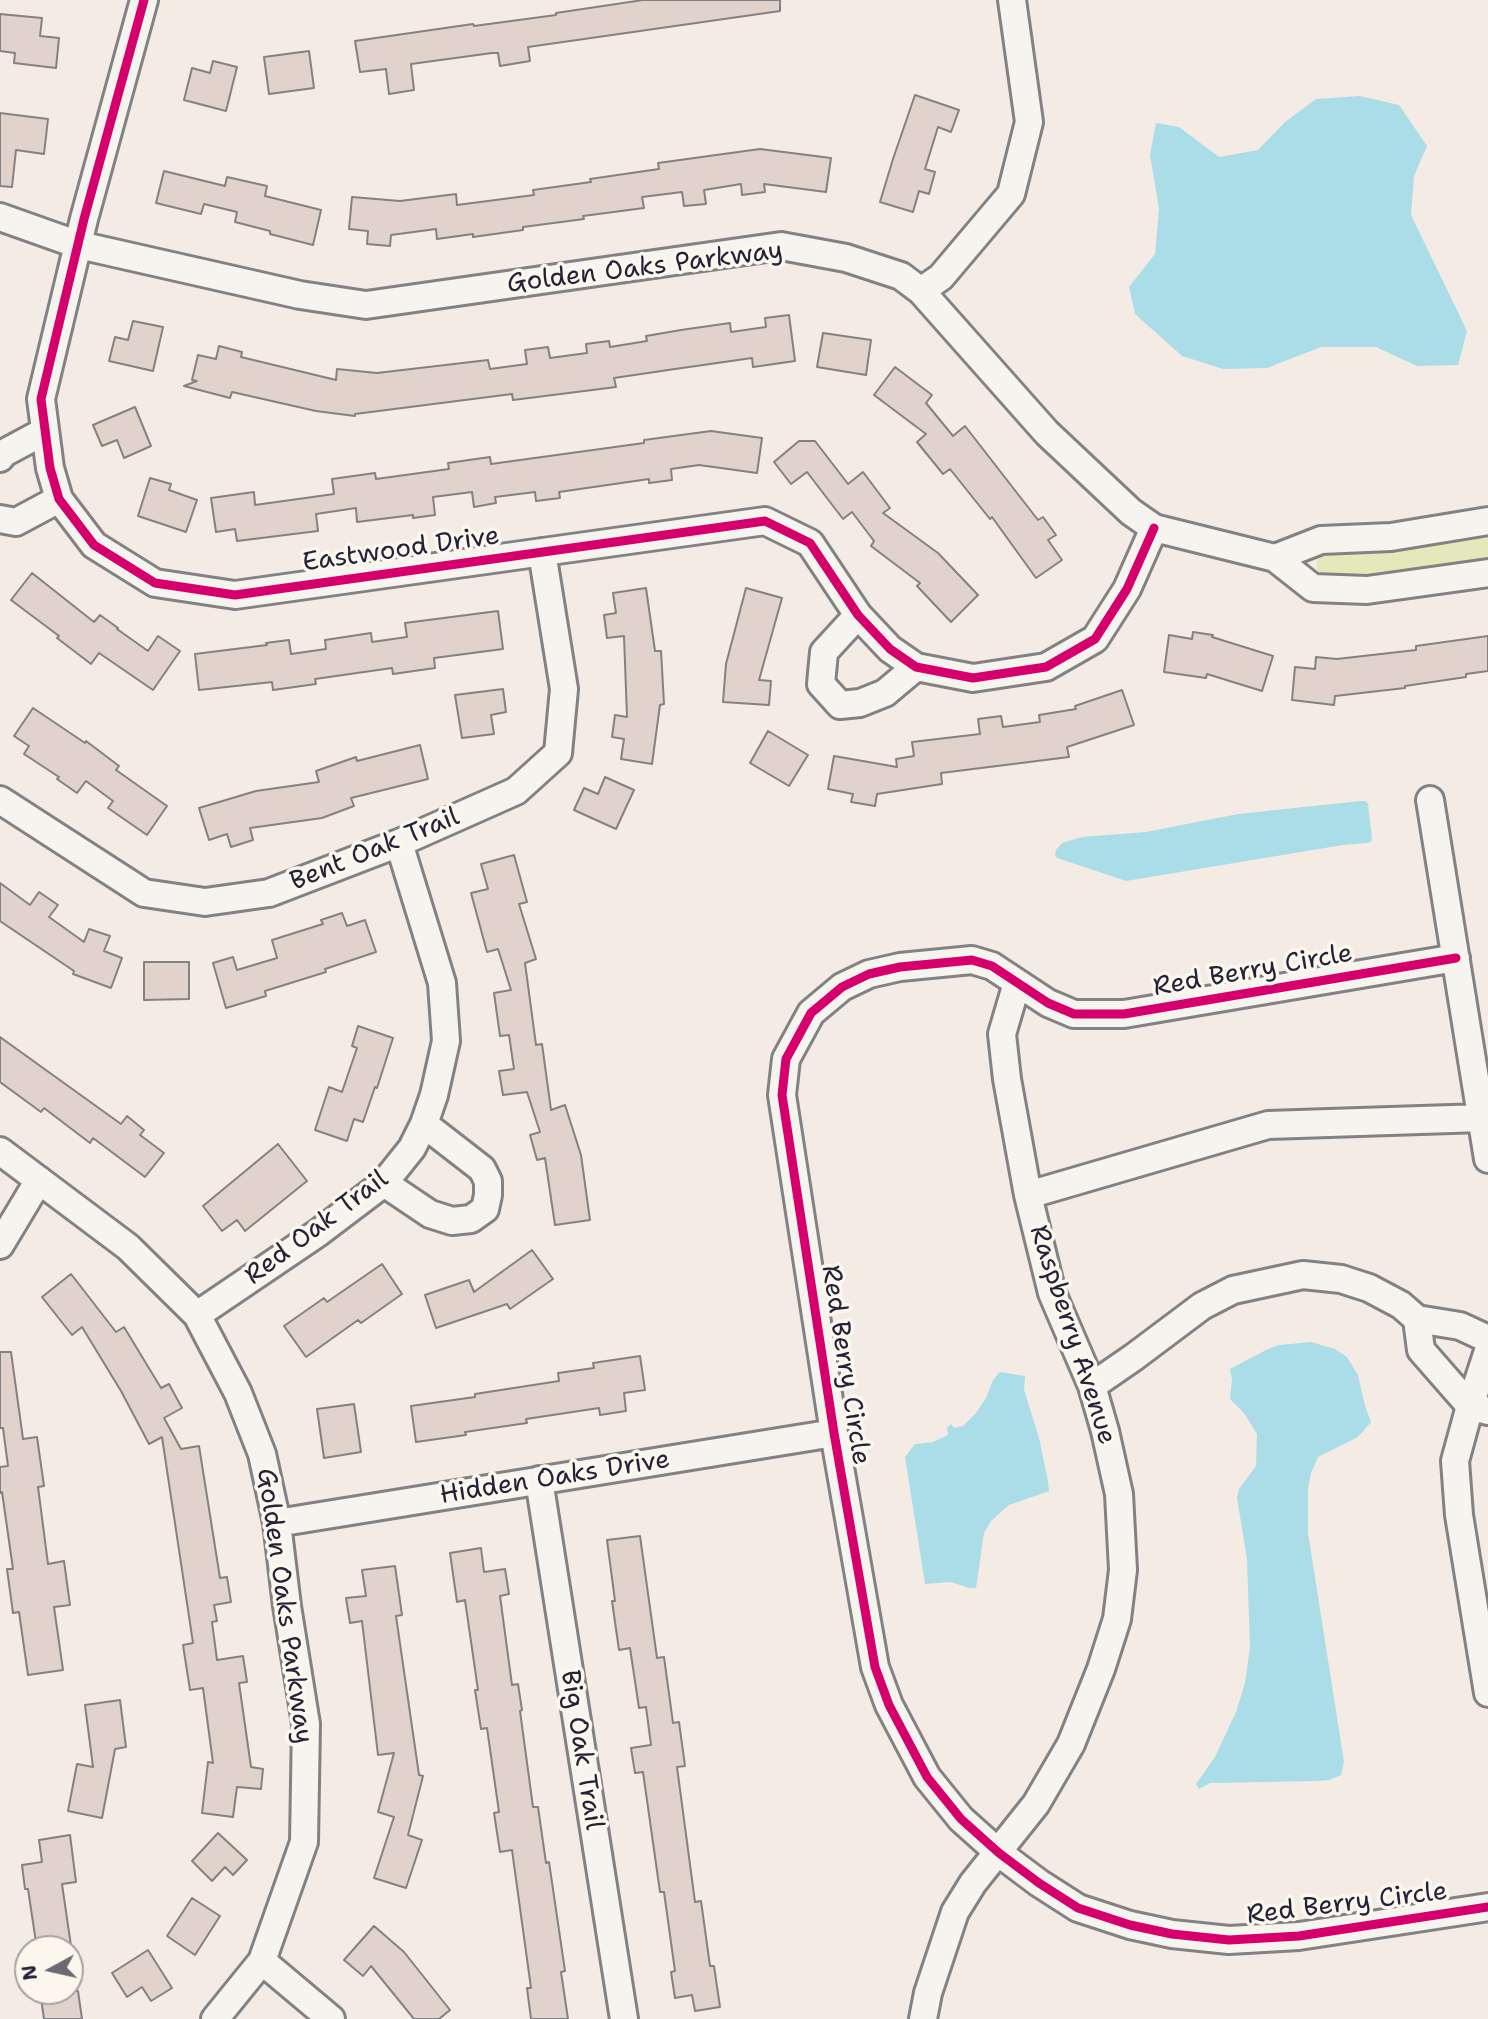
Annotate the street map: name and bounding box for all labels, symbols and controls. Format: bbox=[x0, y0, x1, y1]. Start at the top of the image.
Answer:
street label: Golden Oaks Parkway bbox=[505, 236, 785, 300]
street label: Eastwood Drive bbox=[301, 521, 501, 579]
street label: Bent Oak Trail bbox=[286, 802, 464, 898]
street label: Red Berry Circle bbox=[1151, 938, 1355, 1004]
street label: Red Oak Trail bbox=[239, 1164, 395, 1292]
street label: Raspberry Avenue bbox=[1022, 1221, 1122, 1449]
street label: Red Berry Circle bbox=[814, 1263, 876, 1467]
street label: Hidden Oaks Drive bbox=[438, 1444, 672, 1512]
street label: Golden Oaks Parkway bbox=[249, 1466, 319, 1746]
street label: Big Oak Trail bbox=[553, 1668, 609, 1832]
street label: Red Berry Circle bbox=[1245, 1876, 1449, 1932]
north arrow bbox=[14, 1935, 84, 2005]
text: N bbox=[16, 1964, 43, 1982]

